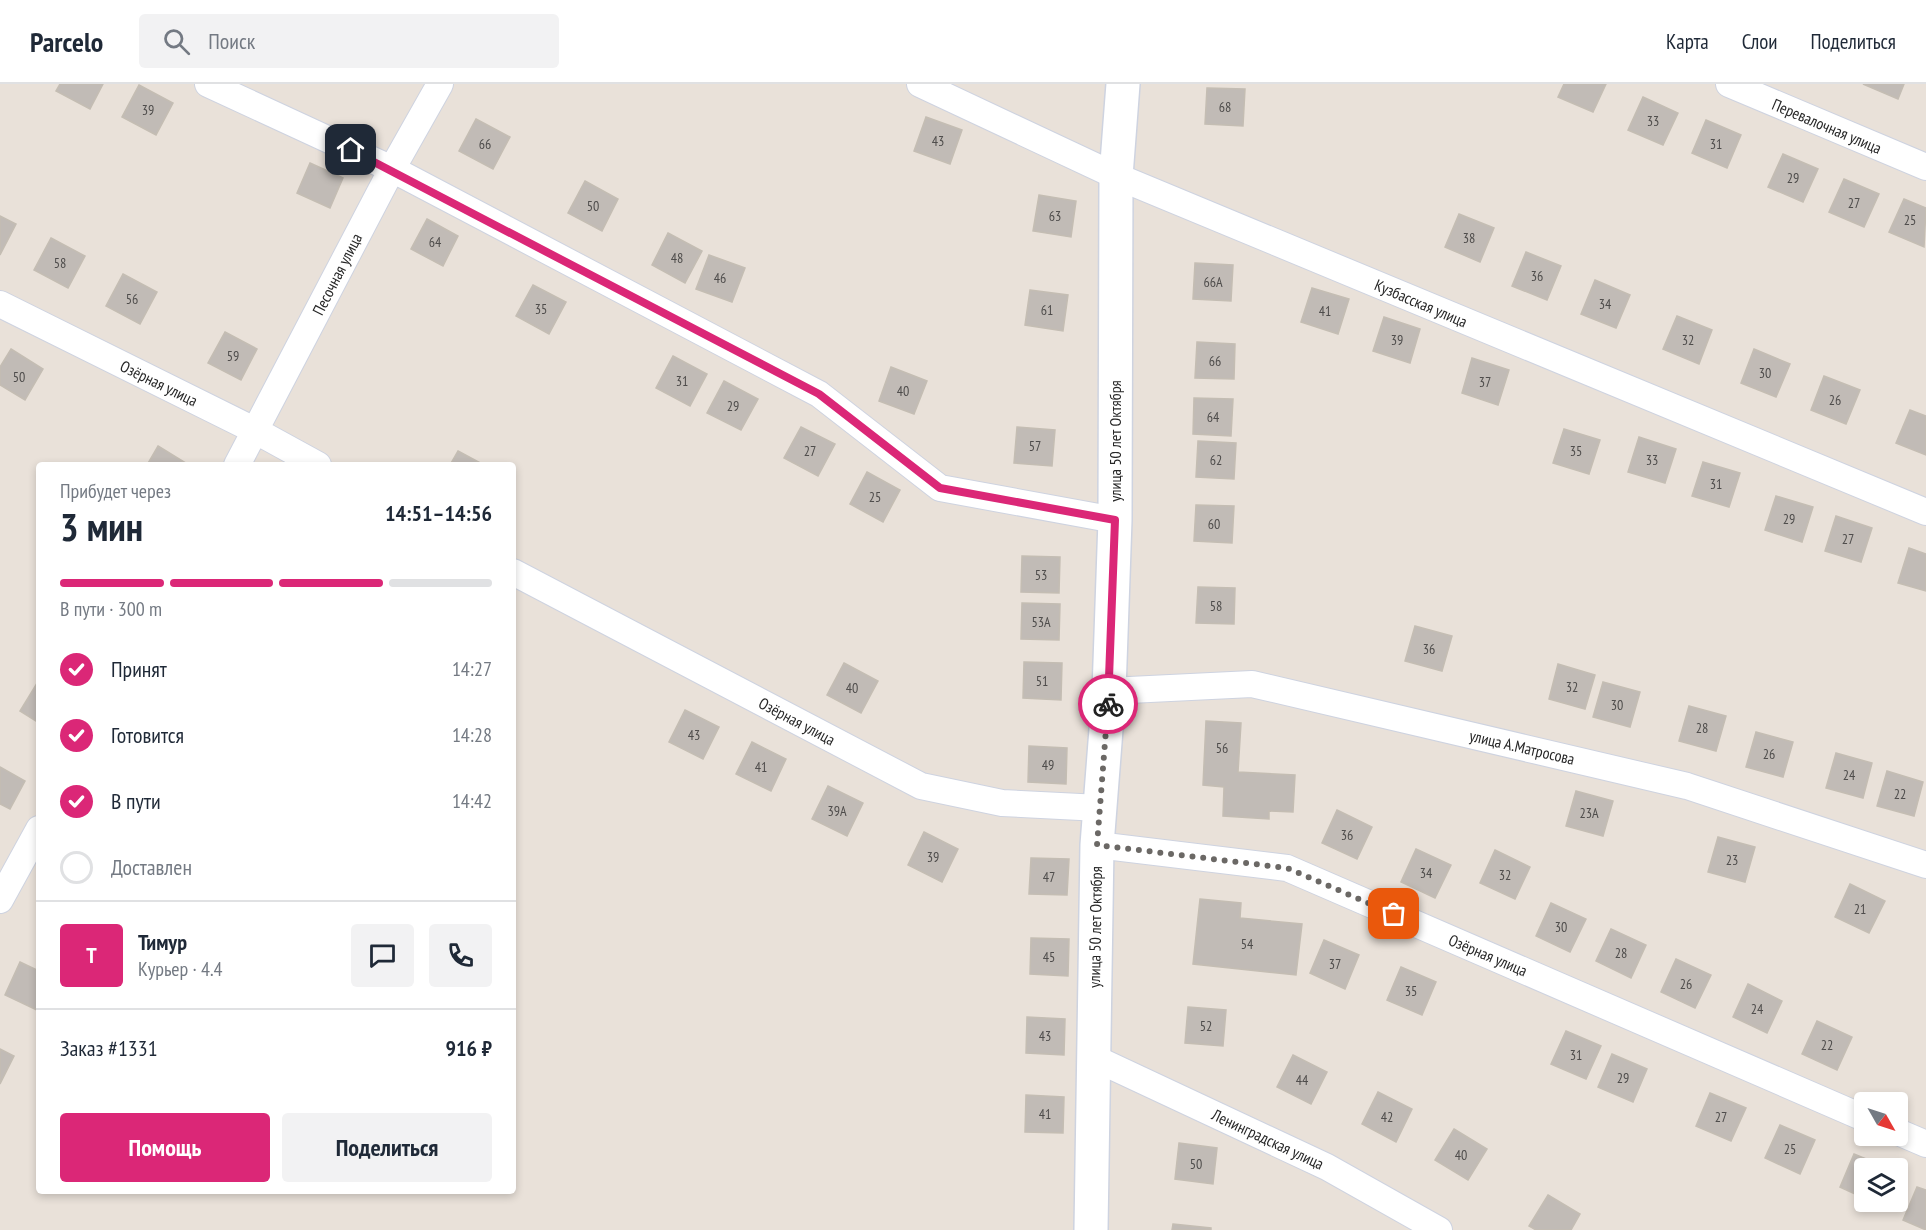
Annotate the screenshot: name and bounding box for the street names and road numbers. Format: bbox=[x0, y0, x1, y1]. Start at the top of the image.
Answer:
street label: Перевалочная улица bbox=[1769, 94, 1885, 158]
street label: Песочная улица bbox=[308, 230, 366, 318]
street label: Кузбасская улица bbox=[1372, 274, 1470, 332]
street label: Озёрная улица bbox=[117, 356, 201, 410]
street label: улица 50 лет Октября bbox=[1105, 380, 1125, 502]
street label: Озёрная улица bbox=[755, 693, 839, 749]
street label: улица А.Матросова bbox=[1467, 725, 1577, 769]
street label: улица 50 лет Октября bbox=[1084, 866, 1106, 988]
street label: Озёрная улица bbox=[1446, 929, 1530, 981]
street label: Ленинградская улица bbox=[1208, 1104, 1327, 1174]

